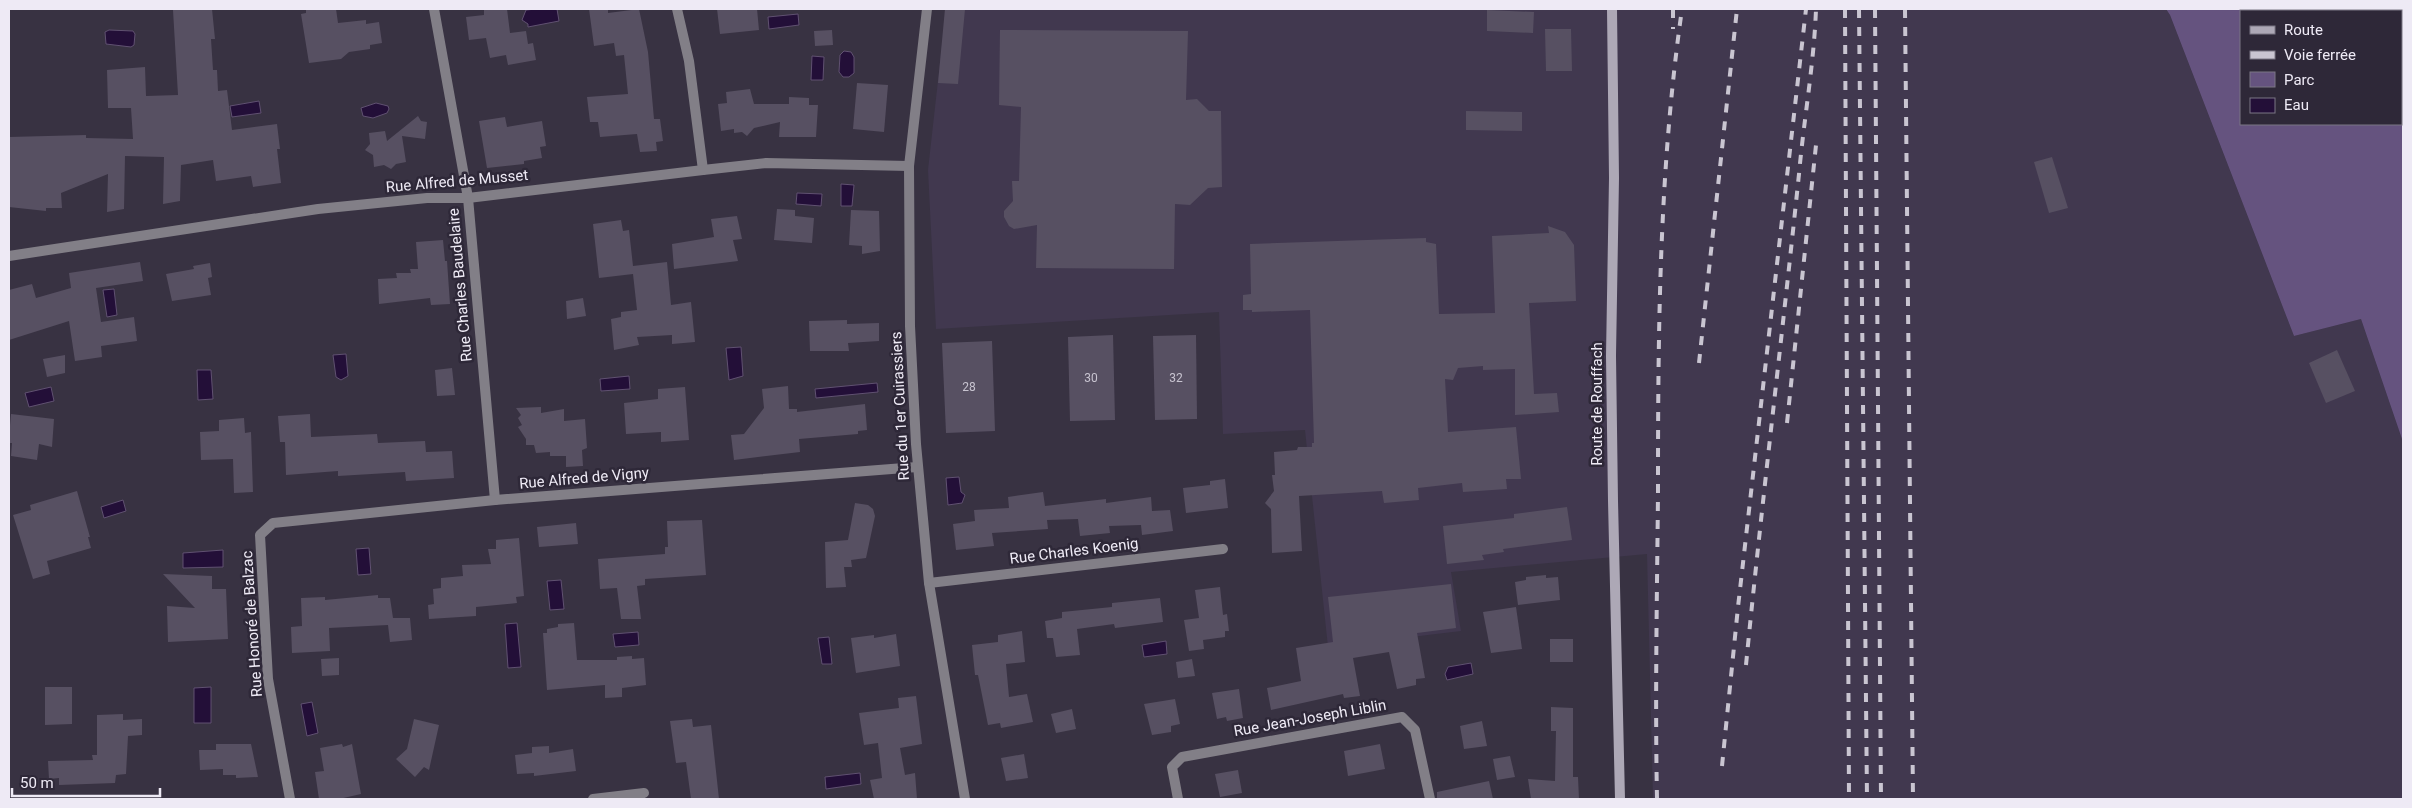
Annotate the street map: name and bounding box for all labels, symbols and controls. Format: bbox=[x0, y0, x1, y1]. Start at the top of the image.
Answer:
legend bbox=[2240, 10, 2402, 125]
text: Route bbox=[2284, 21, 2323, 39]
text: Voie ferrée bbox=[2284, 46, 2356, 64]
text: Parc bbox=[2284, 71, 2314, 89]
text: Eau bbox=[2284, 96, 2309, 114]
street label: Rue Alfred de Musset bbox=[385, 166, 529, 196]
street label: Rue Charles Baudelaire bbox=[444, 207, 476, 363]
street label: Rue du 1er Cuirassiers bbox=[887, 331, 913, 481]
street label: Route de Rouffach bbox=[1588, 342, 1606, 466]
house number: 30 bbox=[1084, 371, 1098, 385]
house number: 32 bbox=[1169, 371, 1183, 385]
house number: 28 bbox=[962, 380, 976, 394]
street label: Rue Alfred de Vigny bbox=[518, 463, 650, 493]
street label: Rue Charles Koenig bbox=[1009, 534, 1139, 568]
street label: Rue Honoré de Balzac bbox=[238, 550, 266, 698]
street label: Rue Jean-Joseph Liblin bbox=[1232, 696, 1388, 740]
scale bar bbox=[12, 766, 160, 798]
text: 50 m bbox=[20, 774, 54, 792]

